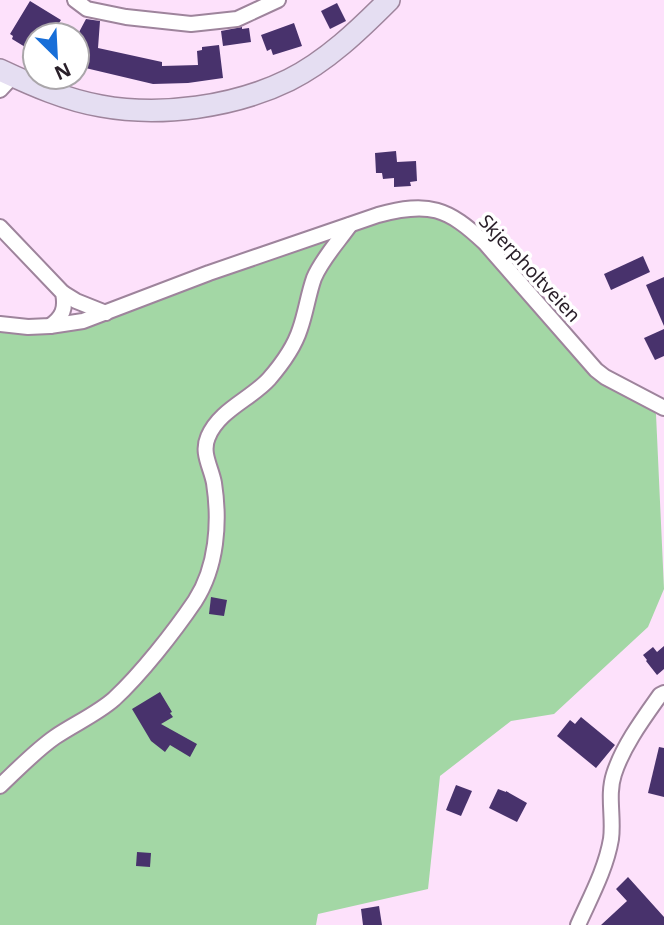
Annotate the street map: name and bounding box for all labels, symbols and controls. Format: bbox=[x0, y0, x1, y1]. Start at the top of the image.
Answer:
north arrow bbox=[21, 21, 91, 91]
text: N bbox=[51, 57, 75, 87]
street label: Skjerpholtveien bbox=[473, 208, 587, 328]

